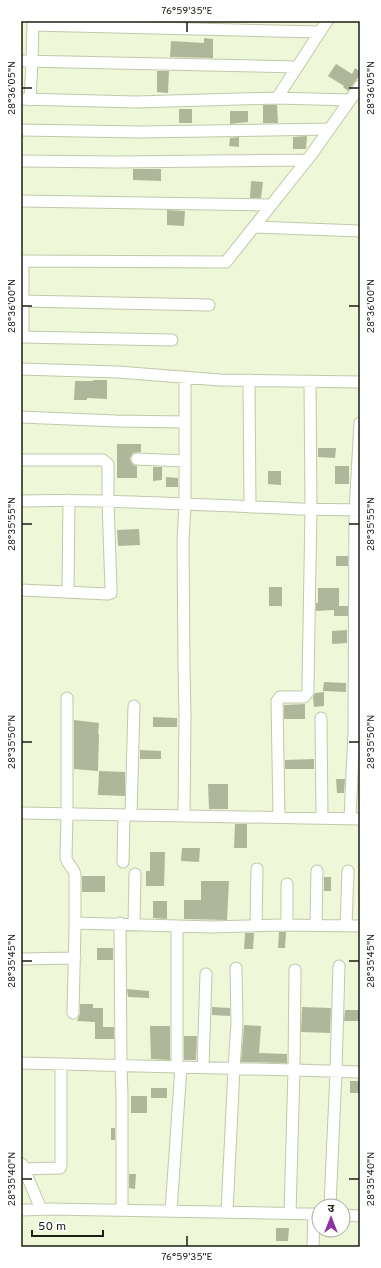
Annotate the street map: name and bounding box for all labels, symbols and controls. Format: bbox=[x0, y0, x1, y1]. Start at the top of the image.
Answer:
text: 76°59'35"E bbox=[161, 5, 213, 18]
text: 28°36'05"N bbox=[6, 61, 19, 115]
text: 28°36'05"N bbox=[365, 61, 378, 115]
text: 28°36'00"N bbox=[6, 279, 19, 333]
text: 28°36'00"N bbox=[365, 279, 378, 333]
text: 28°35'55"N bbox=[6, 497, 19, 551]
text: 28°35'55"N bbox=[365, 497, 378, 551]
text: 28°35'50"N bbox=[6, 715, 19, 769]
text: 28°35'50"N bbox=[365, 715, 378, 769]
text: 28°35'45"N bbox=[6, 934, 19, 988]
text: 28°35'45"N bbox=[365, 934, 378, 988]
text: 28°35'40"N bbox=[6, 1152, 19, 1206]
text: 28°35'40"N bbox=[365, 1152, 378, 1206]
north arrow bbox=[311, 1198, 351, 1238]
text: उ bbox=[328, 1202, 335, 1216]
scale bar bbox=[32, 1212, 103, 1238]
text: 50 m bbox=[38, 1219, 66, 1235]
text: 76°59'35"E bbox=[161, 1251, 213, 1264]

